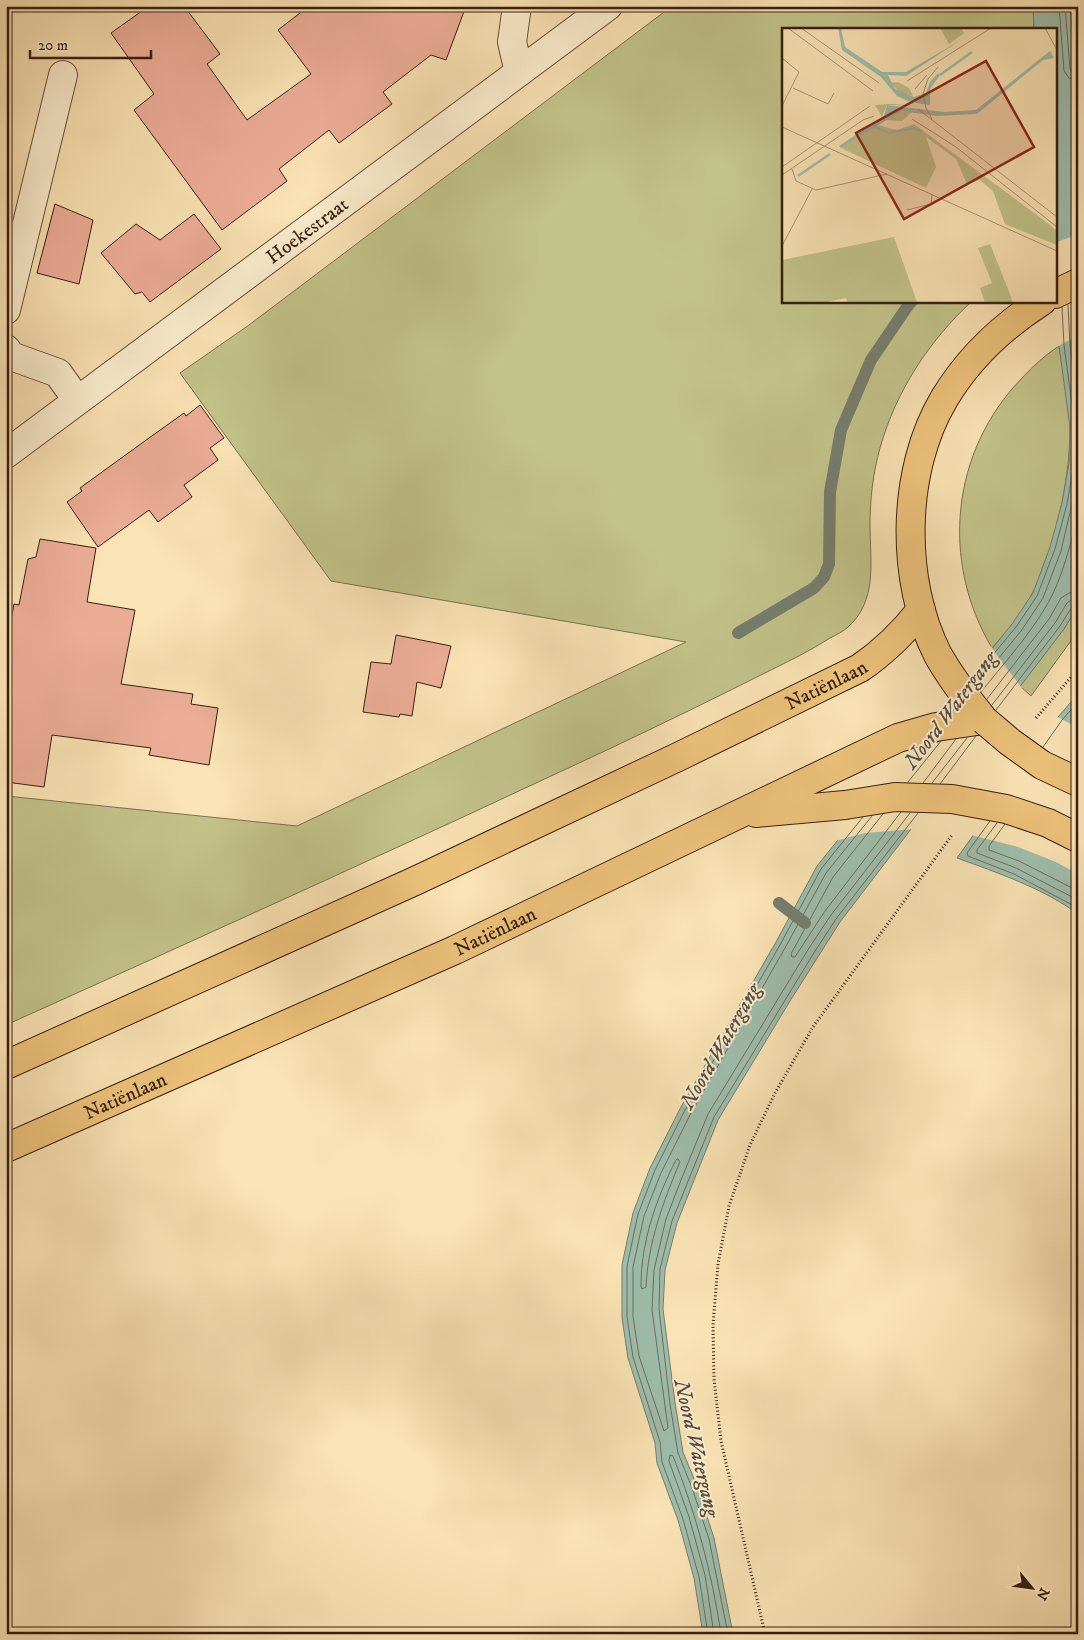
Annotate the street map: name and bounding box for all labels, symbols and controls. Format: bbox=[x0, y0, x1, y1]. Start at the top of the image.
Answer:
scale bar bbox=[30, 28, 151, 60]
inset map bbox=[782, 28, 1056, 302]
text: 20 m bbox=[38, 36, 68, 55]
street label: Hoekestraat bbox=[262, 192, 354, 270]
water label: Noord Watergang bbox=[897, 645, 1004, 775]
street label: Natiënlaan bbox=[782, 655, 874, 717]
street label: Natiënlaan bbox=[450, 902, 541, 963]
water label: Noord Watergang bbox=[674, 978, 768, 1115]
street label: Natiënlaan bbox=[80, 1067, 171, 1126]
water label: Noord Watergang bbox=[667, 1376, 725, 1521]
north arrow bbox=[1006, 1562, 1056, 1612]
text: N bbox=[1032, 1584, 1053, 1604]

